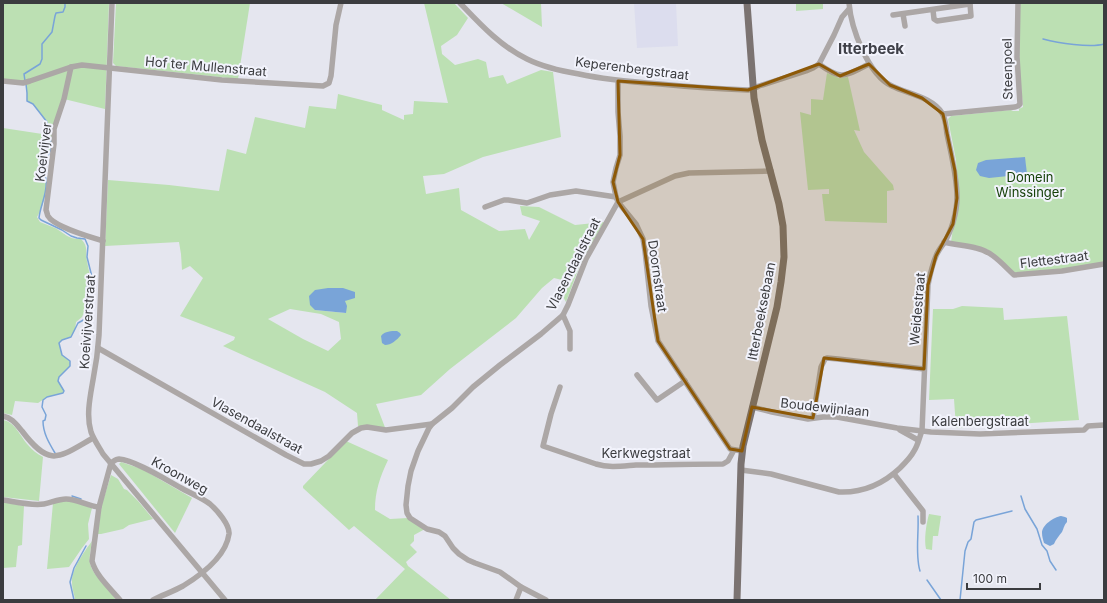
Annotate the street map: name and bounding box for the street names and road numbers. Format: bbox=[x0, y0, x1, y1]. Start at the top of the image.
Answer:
street label: Steenpoel bbox=[998, 38, 1016, 100]
street label: Hof ter Mullenstraat bbox=[145, 53, 267, 79]
street label: Keperenbergstraat bbox=[574, 53, 690, 83]
street label: Koeivijver bbox=[31, 121, 55, 183]
street label: Vlasendaalstraat bbox=[543, 215, 603, 313]
street label: Doornstraat bbox=[645, 239, 671, 313]
street label: Flettestraat bbox=[1019, 247, 1089, 271]
street label: Itterbeeksebaan bbox=[744, 261, 778, 361]
street label: Weidestraat bbox=[906, 272, 928, 346]
street label: Koeivijverstraat bbox=[76, 274, 98, 370]
street label: Vlasendaalstraat bbox=[208, 393, 306, 457]
street label: Boudewijnlaan bbox=[780, 394, 870, 420]
street label: Kalenbergstraat bbox=[931, 413, 1029, 429]
street label: Kerkwegstraat bbox=[602, 445, 690, 461]
street label: Kroonweg bbox=[149, 453, 211, 497]

